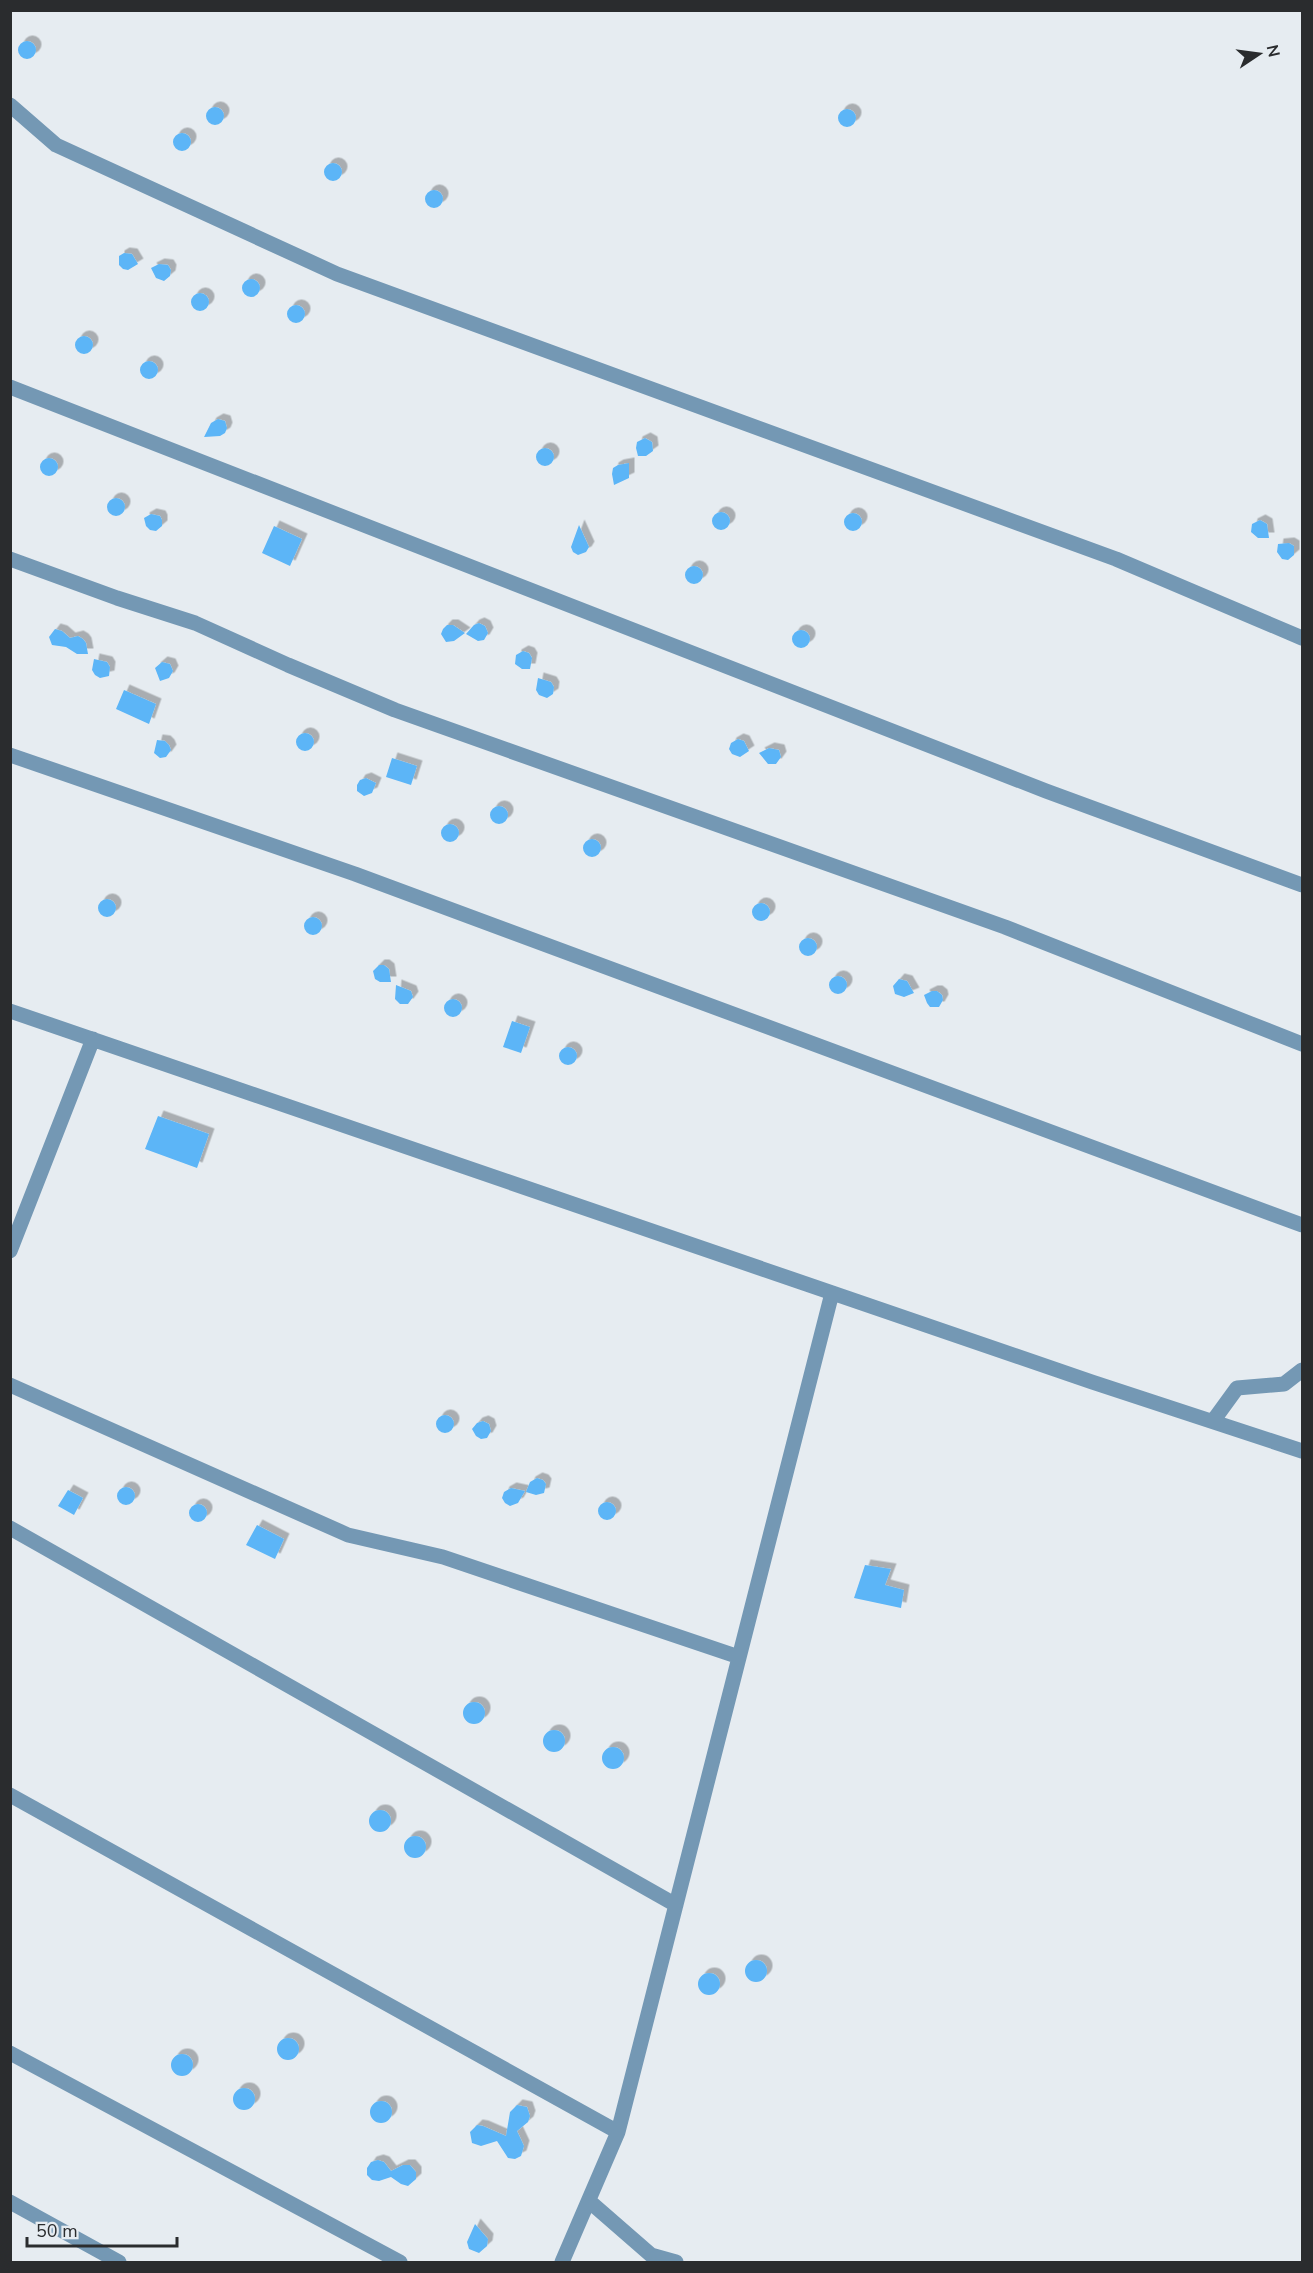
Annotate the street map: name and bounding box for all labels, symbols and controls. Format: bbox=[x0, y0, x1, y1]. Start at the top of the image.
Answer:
north arrow bbox=[1229, 24, 1289, 84]
text: N bbox=[1261, 43, 1285, 59]
scale bar bbox=[27, 2210, 177, 2248]
text: 50 m bbox=[36, 2219, 78, 2243]

